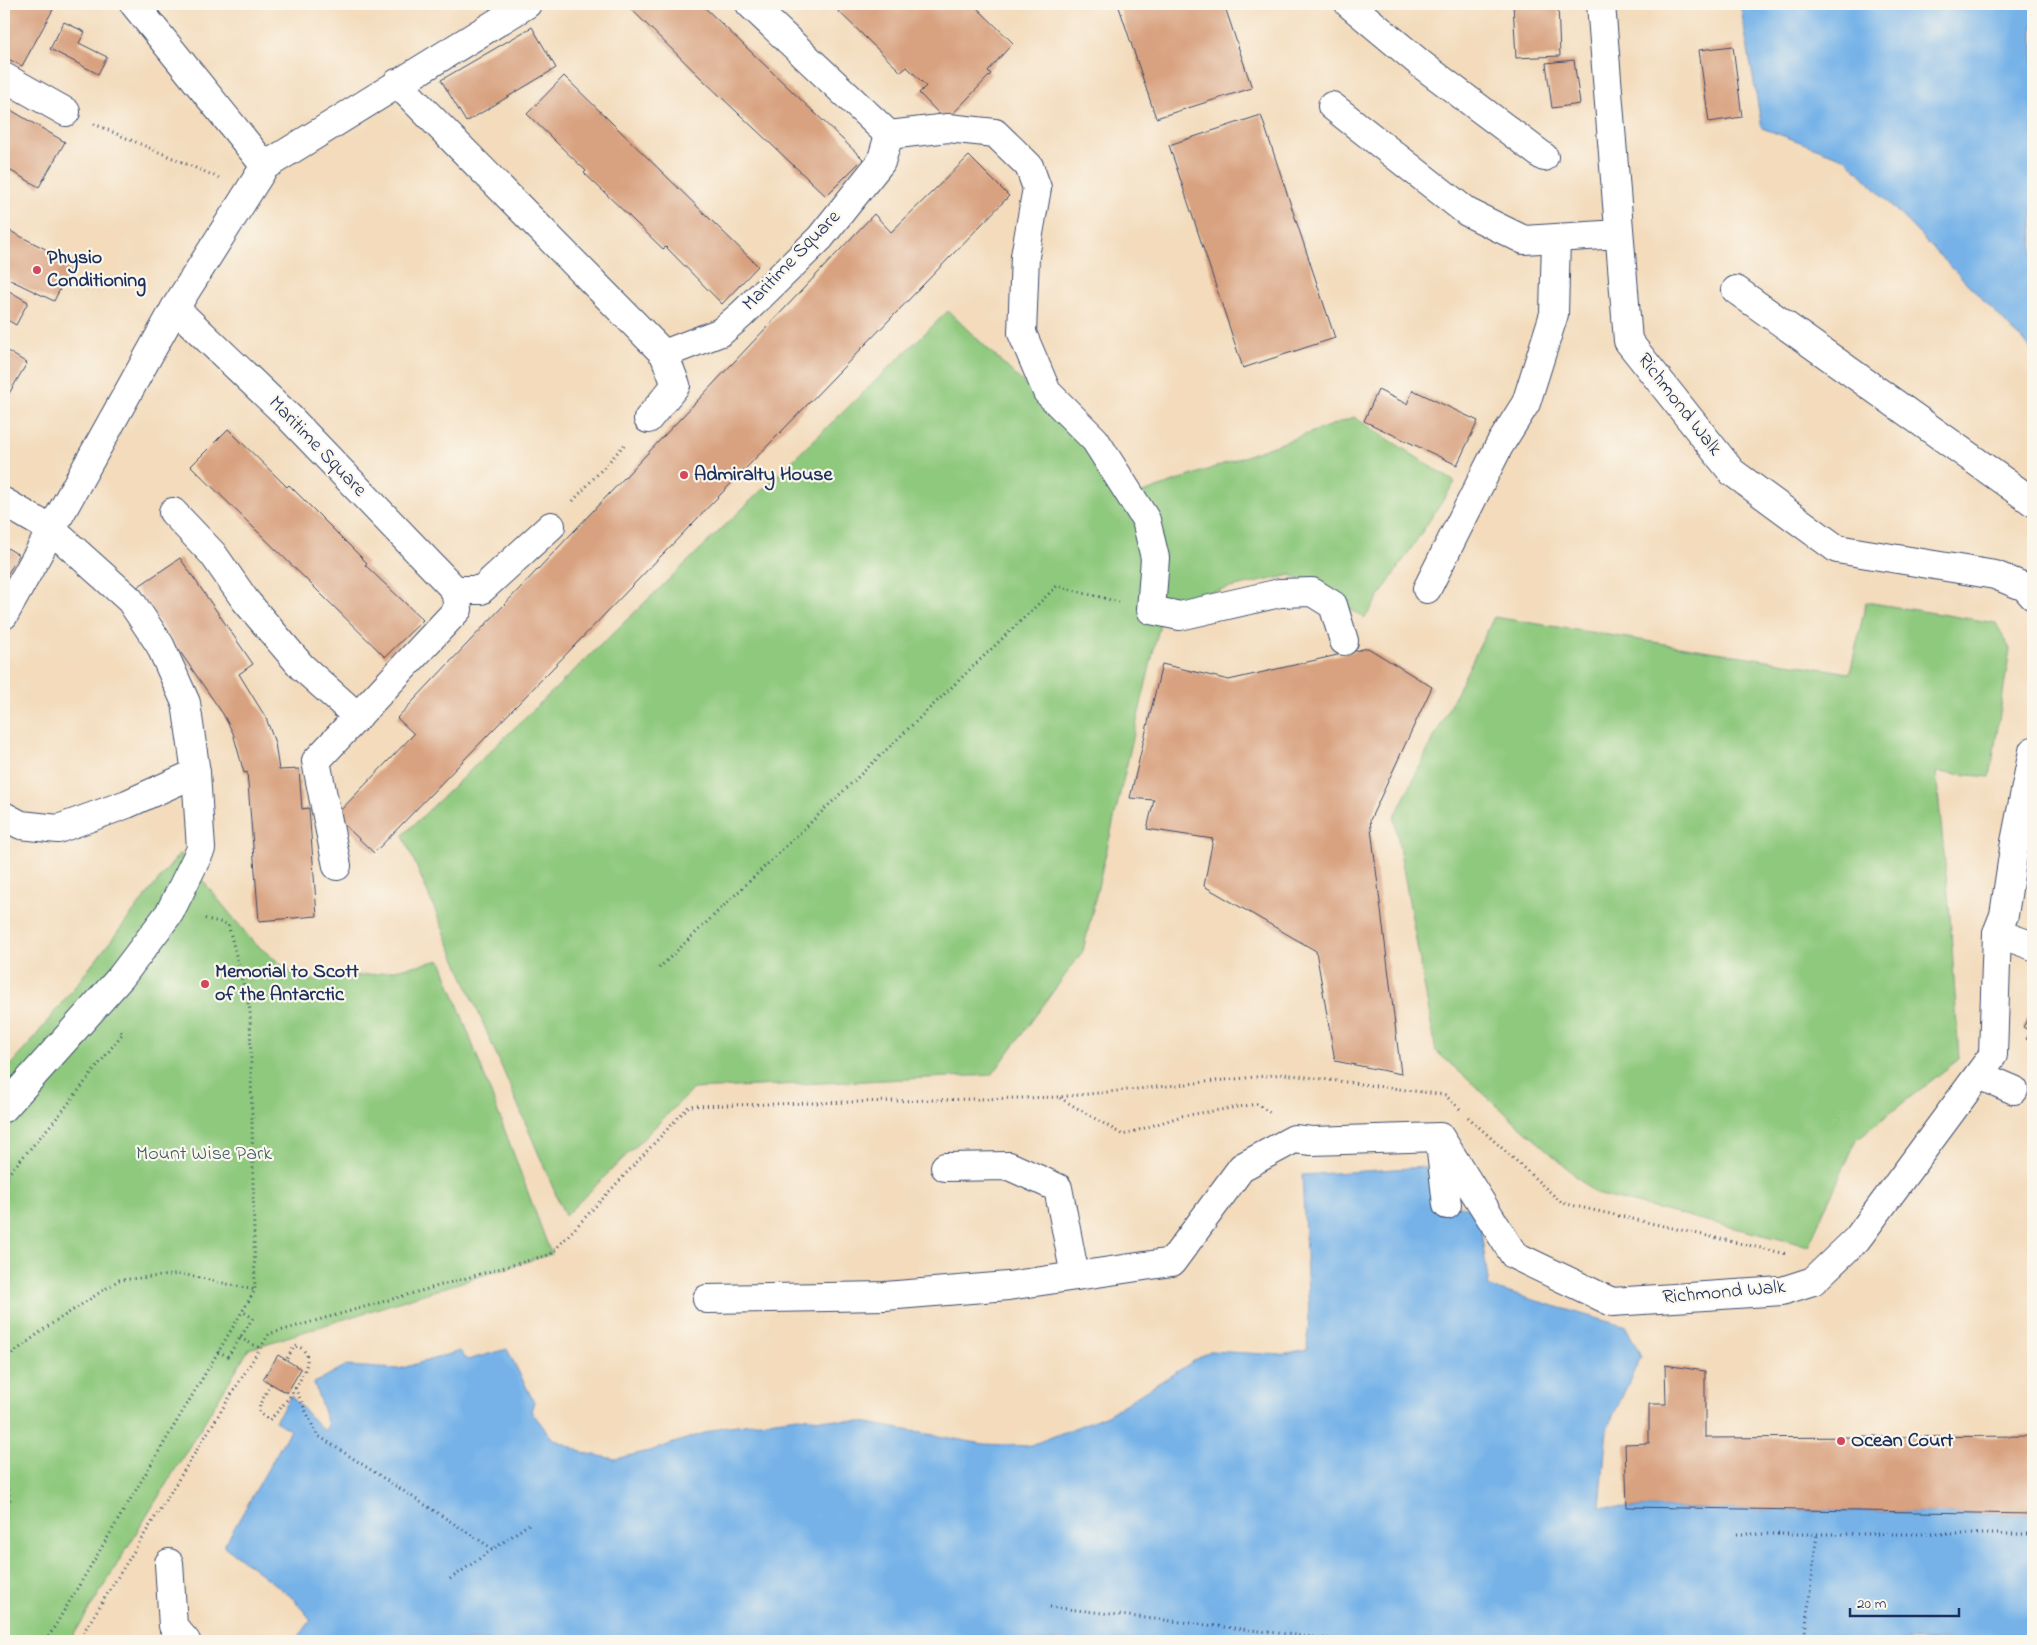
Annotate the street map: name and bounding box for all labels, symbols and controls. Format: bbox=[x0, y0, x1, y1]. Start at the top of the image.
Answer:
street label: Maritime Square bbox=[736, 204, 848, 318]
place label: Physio Conditioning bbox=[47, 244, 146, 297]
marker: Physio Conditioning bbox=[31, 264, 43, 276]
street label: Richmond Walk bbox=[1630, 347, 1729, 463]
street label: Maritime Square bbox=[261, 390, 373, 504]
place label: Admiralty House bbox=[694, 461, 833, 491]
marker: Admiralty House bbox=[678, 469, 690, 481]
place label: Memorial to Scott of the Antarctic bbox=[215, 958, 359, 1010]
marker: Memorial to Scott of the Antarctic bbox=[199, 978, 211, 990]
park label: Mount Wise Park bbox=[136, 1140, 272, 1169]
street label: Richmond Walk bbox=[1661, 1273, 1787, 1313]
place label: Ocean Court bbox=[1851, 1427, 1954, 1456]
marker: Ocean Court bbox=[1835, 1435, 1847, 1447]
scale bar bbox=[1850, 1585, 1958, 1617]
text: 20 m bbox=[1857, 1593, 1887, 1615]

